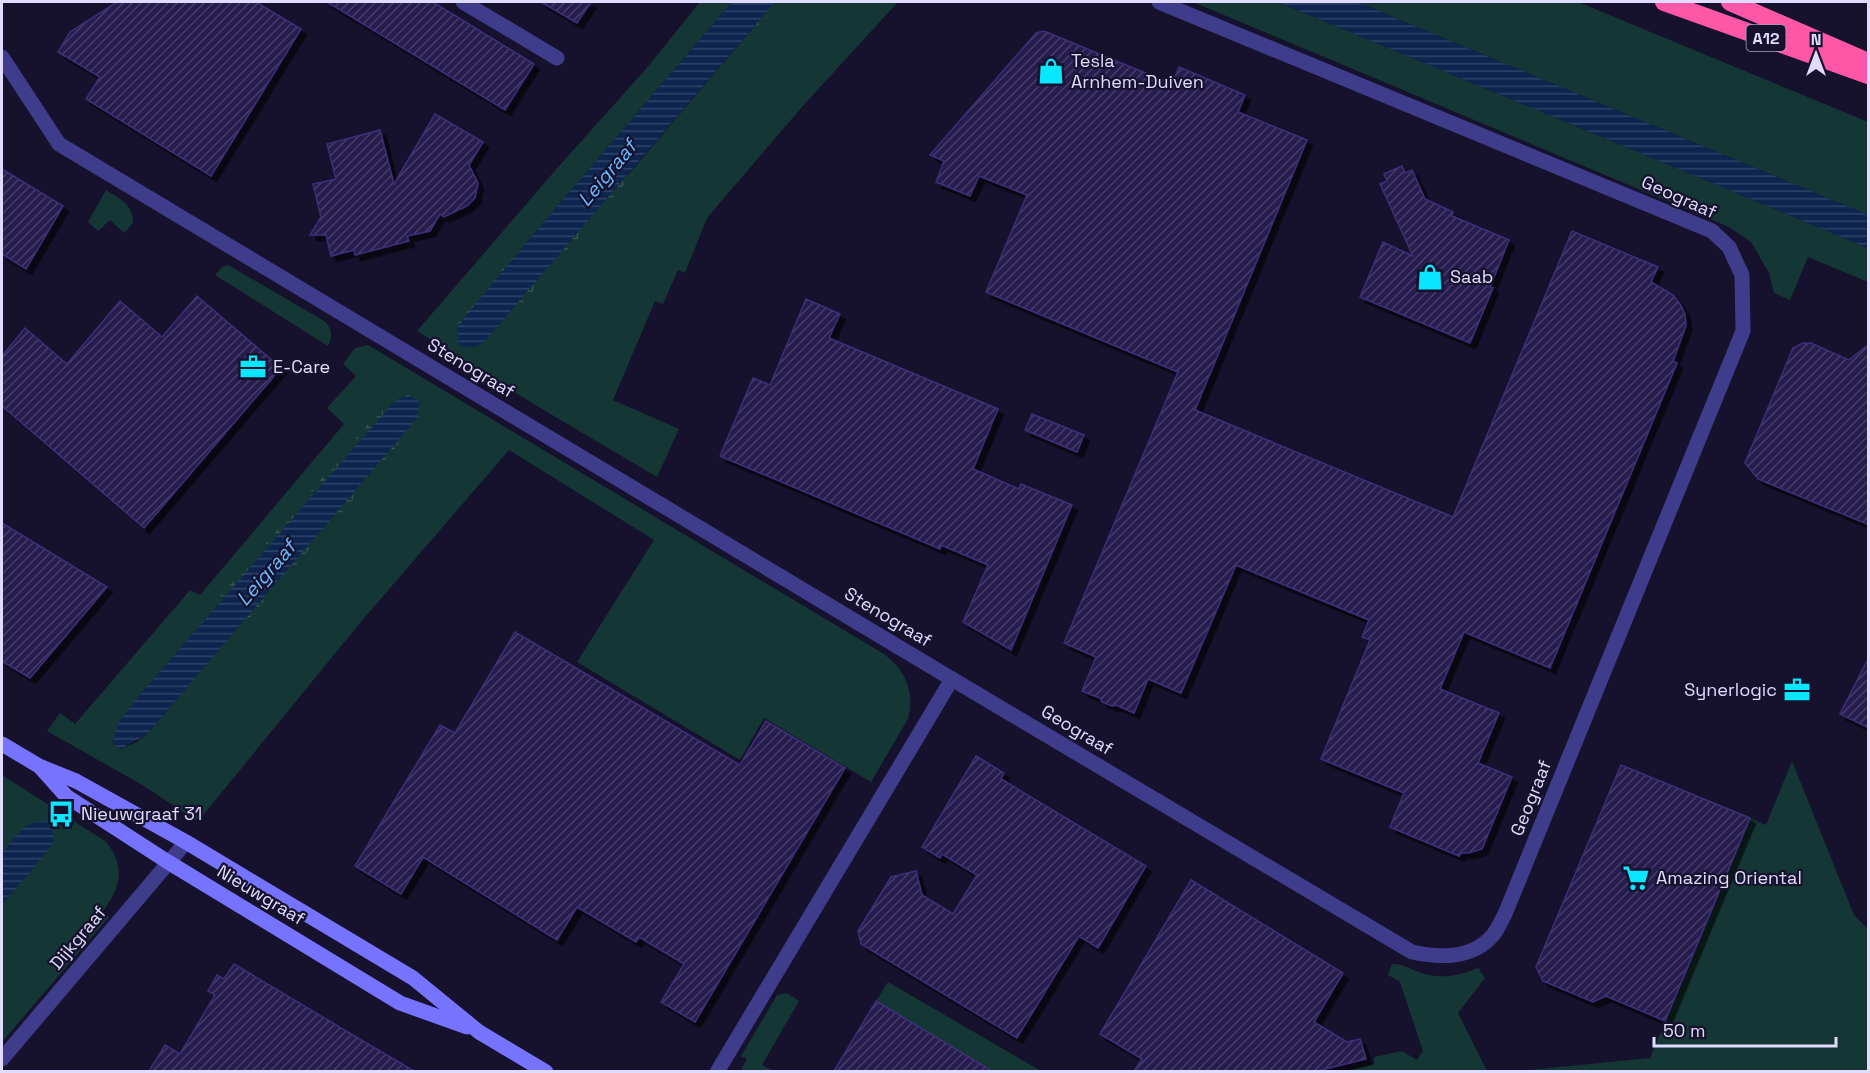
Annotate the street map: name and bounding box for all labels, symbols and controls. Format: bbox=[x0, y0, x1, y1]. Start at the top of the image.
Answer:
north arrow bbox=[1786, 24, 1846, 84]
road number: A12 bbox=[1746, 25, 1786, 51]
text: N bbox=[1811, 29, 1821, 50]
place label: Tesla Arnhem-Duiven bbox=[1071, 49, 1204, 93]
shop icon: Tesla Arnhem-Duiven bbox=[1036, 56, 1066, 86]
water label: Leigraaf bbox=[572, 132, 644, 212]
street label: Geograaf bbox=[1638, 170, 1720, 223]
shop icon: Saab bbox=[1415, 262, 1445, 292]
place label: Saab bbox=[1450, 265, 1493, 288]
street label: Stenograaf bbox=[423, 332, 519, 403]
office icon: E-Care bbox=[238, 352, 268, 382]
place label: E-Care bbox=[273, 355, 330, 378]
water label: Leigraaf bbox=[230, 532, 304, 611]
street label: Stenograaf bbox=[840, 581, 936, 652]
office icon: Synerlogic bbox=[1782, 675, 1812, 705]
place label: Synerlogic bbox=[1684, 678, 1777, 701]
street label: Geograaf bbox=[1037, 699, 1117, 760]
street label: Geograaf bbox=[1505, 756, 1556, 839]
bus stop icon: Nieuwgraaf 31 bbox=[46, 799, 76, 829]
place label: Nieuwgraaf 31 bbox=[81, 802, 202, 825]
street label: Nieuwgraaf bbox=[213, 859, 309, 930]
supermarket icon: Amazing Oriental bbox=[1621, 863, 1651, 893]
place label: Amazing Oriental bbox=[1656, 866, 1802, 889]
street label: Dijkgraaf bbox=[44, 901, 111, 974]
scale bar bbox=[1654, 1010, 1836, 1048]
text: 50 m bbox=[1663, 1019, 1705, 1042]

